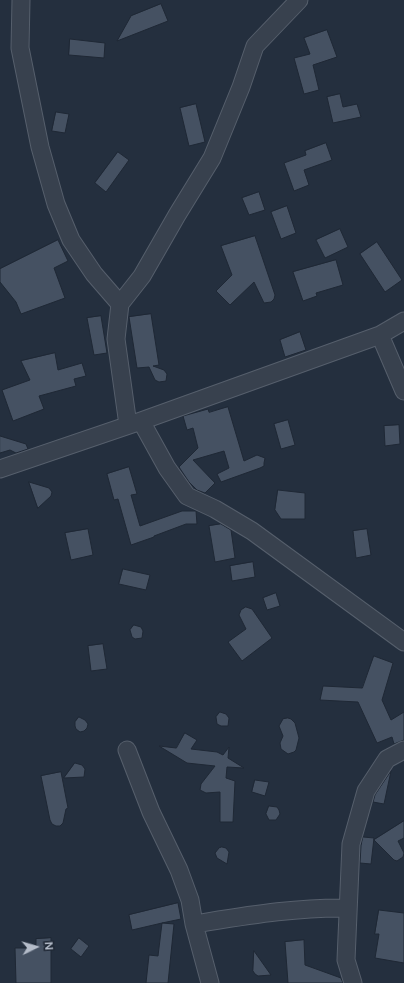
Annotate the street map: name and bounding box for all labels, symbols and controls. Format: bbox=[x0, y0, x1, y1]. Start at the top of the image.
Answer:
north arrow bbox=[16, 927, 56, 967]
text: N bbox=[42, 941, 55, 951]

